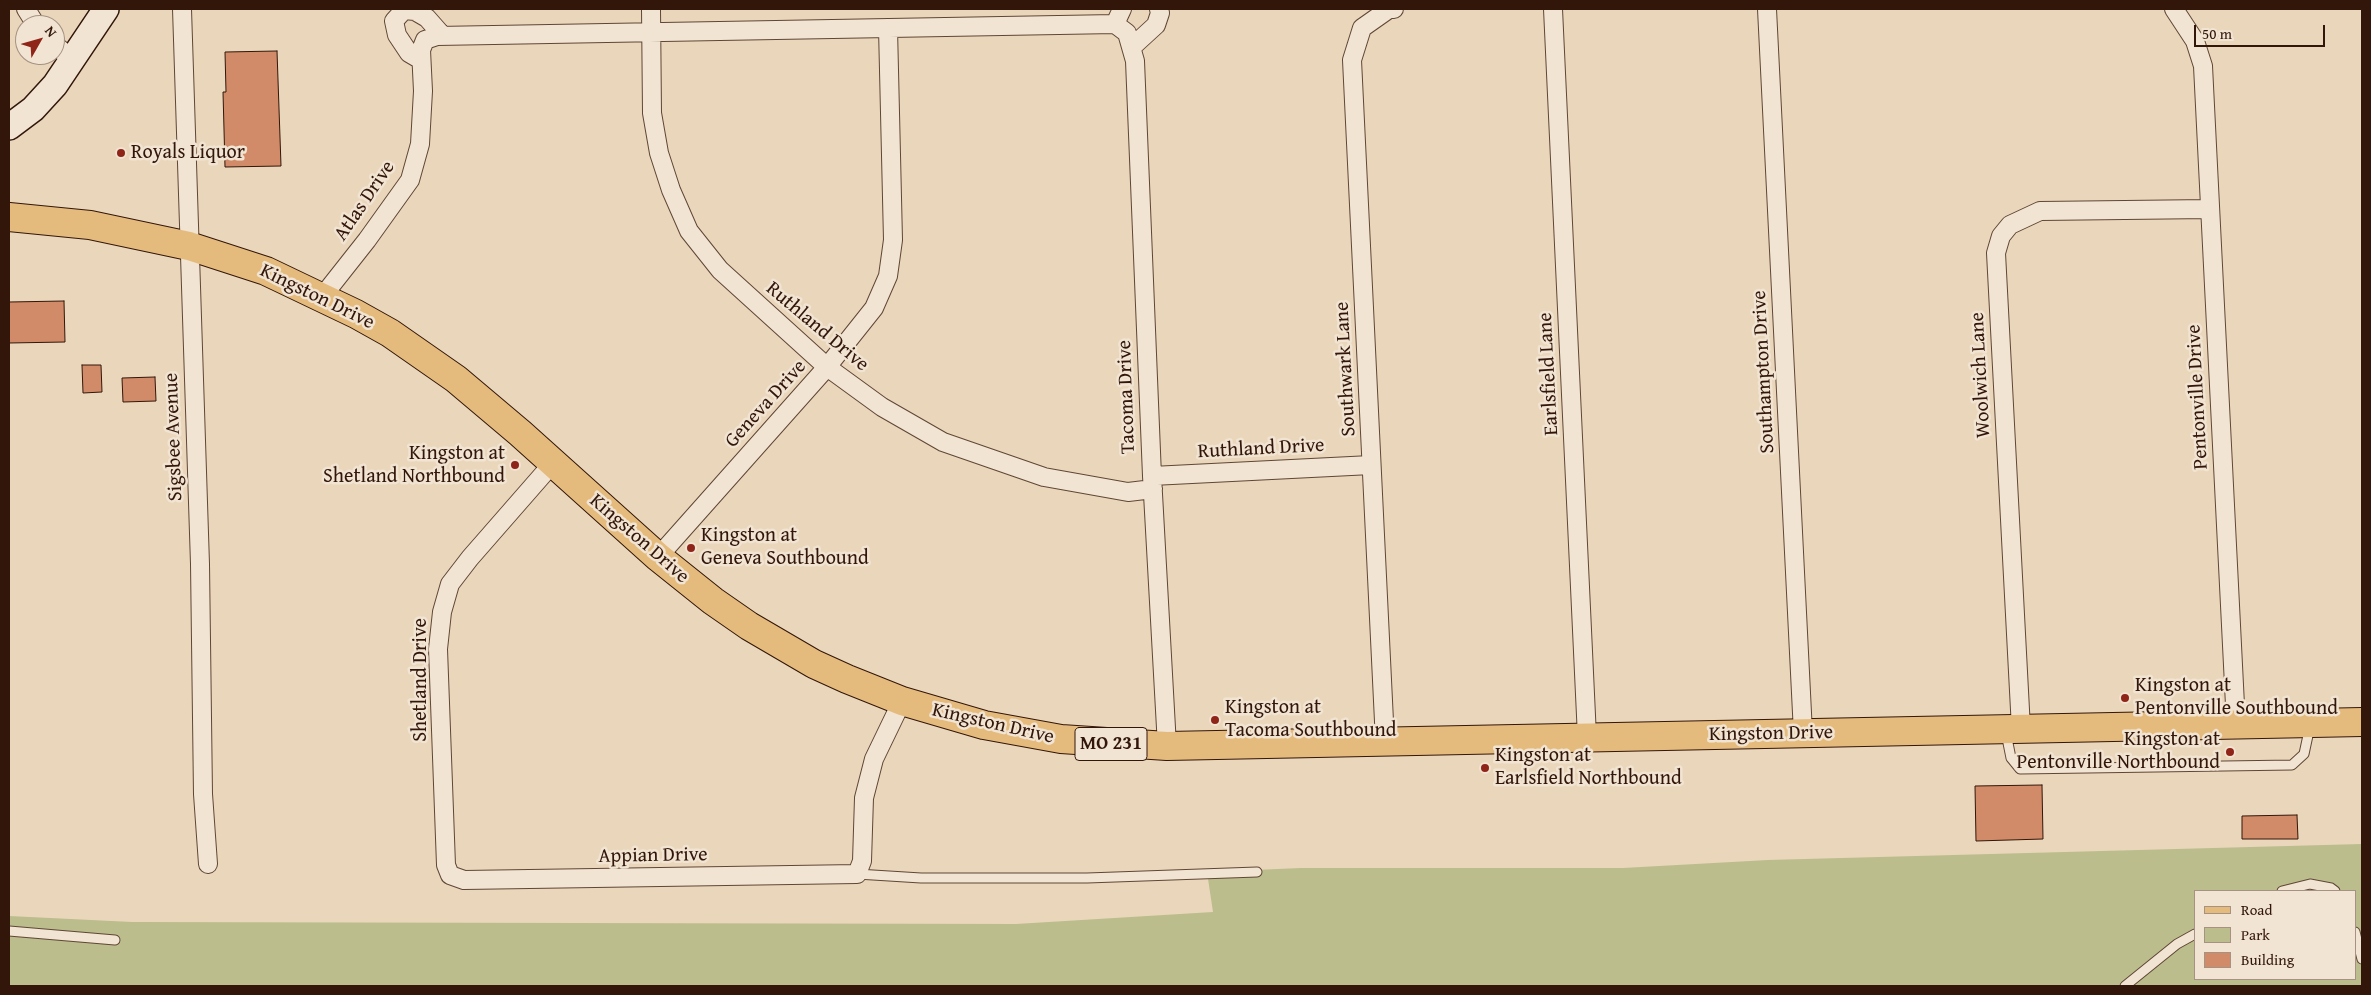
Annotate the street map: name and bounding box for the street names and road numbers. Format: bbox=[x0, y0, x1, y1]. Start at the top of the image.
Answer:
street label: Atlas Drive bbox=[329, 156, 401, 246]
street label: Kingston Drive bbox=[256, 259, 378, 335]
street label: Ruthland Drive bbox=[761, 277, 873, 377]
street label: Southampton Drive bbox=[1748, 290, 1780, 454]
street label: Southwark Lane bbox=[1330, 301, 1362, 437]
street label: Woolwich Lane bbox=[1966, 311, 1996, 439]
street label: Earlsfield Lane bbox=[1534, 312, 1564, 436]
street label: Pentonville Drive bbox=[2182, 324, 2214, 470]
street label: Tacoma Drive bbox=[1113, 340, 1141, 454]
street label: Geneva Drive bbox=[720, 355, 812, 453]
street label: Sigsbee Avenue bbox=[160, 372, 188, 502]
street label: Ruthland Drive bbox=[1197, 434, 1325, 464]
street label: Kingston Drive bbox=[584, 489, 694, 589]
street label: Shetland Drive bbox=[409, 618, 433, 742]
street label: Kingston Drive bbox=[930, 698, 1056, 750]
street label: Kingston Drive bbox=[1709, 721, 1833, 747]
road number: MO 231 bbox=[1075, 728, 1147, 761]
street label: Appian Drive bbox=[598, 843, 708, 869]

